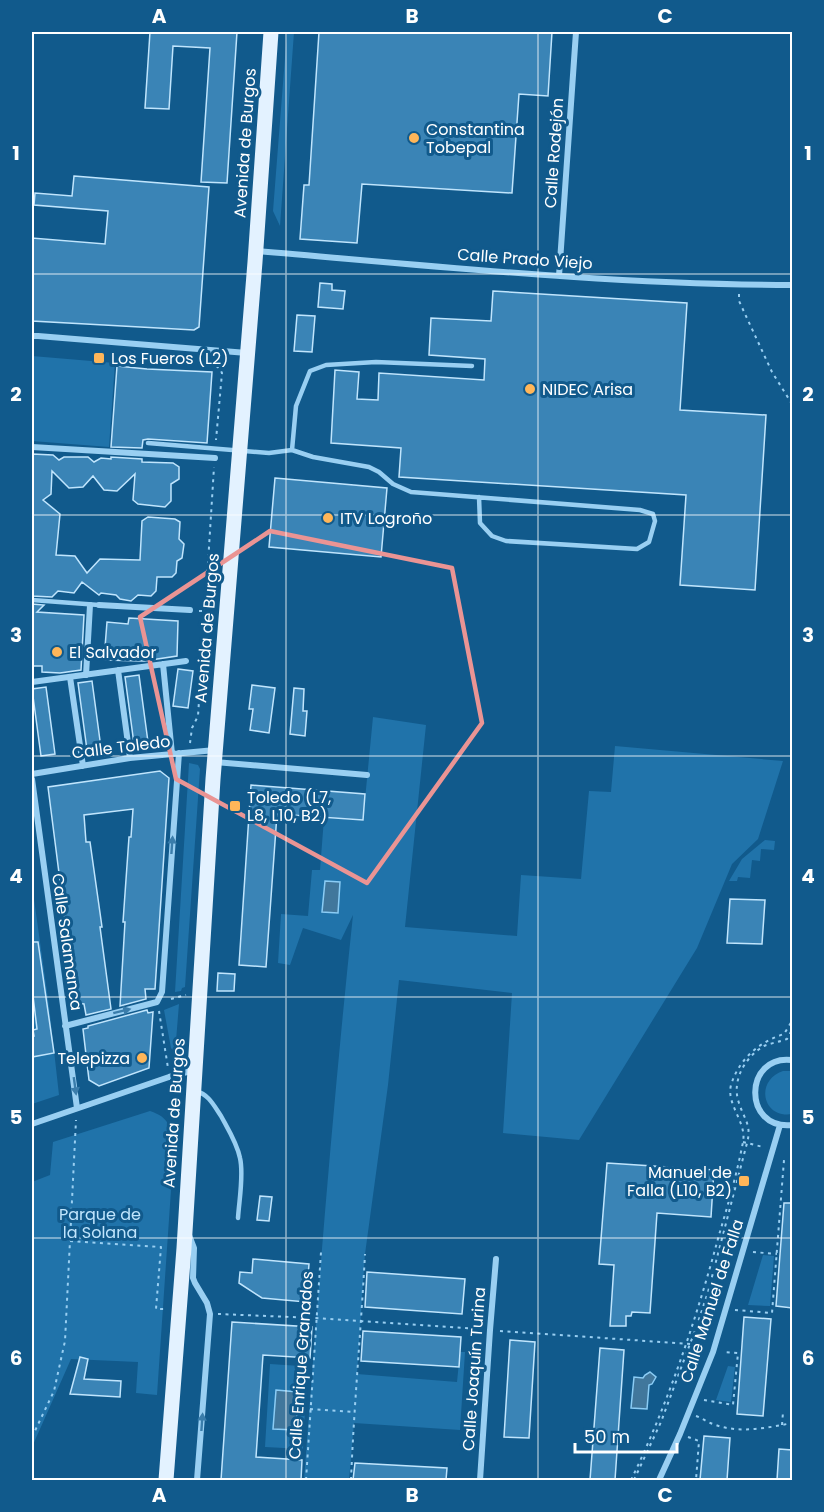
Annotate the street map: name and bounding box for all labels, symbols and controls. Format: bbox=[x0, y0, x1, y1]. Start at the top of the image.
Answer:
text: A bbox=[152, 2, 167, 30]
text: B bbox=[405, 2, 419, 30]
text: C bbox=[657, 2, 673, 30]
street label: Avenida de Burgos bbox=[228, 67, 262, 219]
street label: Calle Rodejón bbox=[539, 97, 569, 209]
place label: Constantina Tobepal bbox=[426, 118, 525, 159]
marker: Constantina Tobepal bbox=[407, 131, 421, 145]
text: 1 bbox=[12, 139, 20, 167]
text: 1 bbox=[804, 139, 812, 167]
street label: Calle Prado Viejo bbox=[457, 243, 593, 275]
place label: Los Fueros (L2) bbox=[111, 347, 228, 370]
marker: Los Fueros (L2) bbox=[92, 351, 106, 365]
place label: NIDEC Arisa bbox=[542, 378, 633, 401]
text: 2 bbox=[10, 380, 22, 408]
text: 2 bbox=[802, 380, 814, 408]
marker: NIDEC Arisa bbox=[523, 382, 537, 396]
place label: ITV Logroño bbox=[340, 507, 432, 530]
marker: ITV Logroño bbox=[321, 511, 335, 525]
street label: Avenida de Burgos bbox=[189, 552, 225, 704]
text: 3 bbox=[10, 621, 22, 649]
text: 3 bbox=[802, 621, 814, 649]
place label: El Salvador bbox=[69, 641, 156, 664]
marker: El Salvador bbox=[50, 645, 64, 659]
street label: Calle Toledo bbox=[70, 730, 172, 764]
place label: Toledo (L7, L8, L10, B2) bbox=[247, 786, 331, 827]
marker: Toledo (L7, L8, L10, B2) bbox=[228, 799, 242, 813]
one-way arrow bbox=[167, 835, 177, 854]
text: 4 bbox=[9, 862, 23, 890]
text: 4 bbox=[801, 862, 815, 890]
street label: Calle Salamanca bbox=[46, 872, 88, 1012]
one-way arrow bbox=[112, 1005, 131, 1015]
street label: Avenida de Burgos bbox=[157, 1037, 191, 1189]
place label: Telepizza bbox=[57, 1047, 130, 1070]
marker: Telepizza bbox=[135, 1051, 149, 1065]
one-way arrow bbox=[70, 1077, 79, 1096]
text: 5 bbox=[10, 1103, 23, 1131]
text: 5 bbox=[802, 1103, 815, 1131]
place label: Manuel de Falla (L10, B2) bbox=[627, 1161, 732, 1202]
marker: Manuel de Falla (L10, B2) bbox=[737, 1174, 751, 1188]
park label: Parque de la Solana bbox=[59, 1203, 141, 1244]
street label: Calle Manuel de Falla bbox=[675, 1216, 749, 1386]
street label: Calle Enrique Granados bbox=[283, 1270, 319, 1460]
street label: Calle Joaquín Turina bbox=[457, 1286, 491, 1452]
text: 6 bbox=[10, 1344, 22, 1372]
text: 6 bbox=[802, 1344, 814, 1372]
one-way arrow bbox=[197, 1413, 206, 1432]
scale bar bbox=[575, 1416, 677, 1454]
text: 50 m bbox=[584, 1424, 630, 1449]
text: A bbox=[152, 1481, 167, 1509]
text: B bbox=[405, 1481, 419, 1509]
text: C bbox=[657, 1481, 673, 1509]

